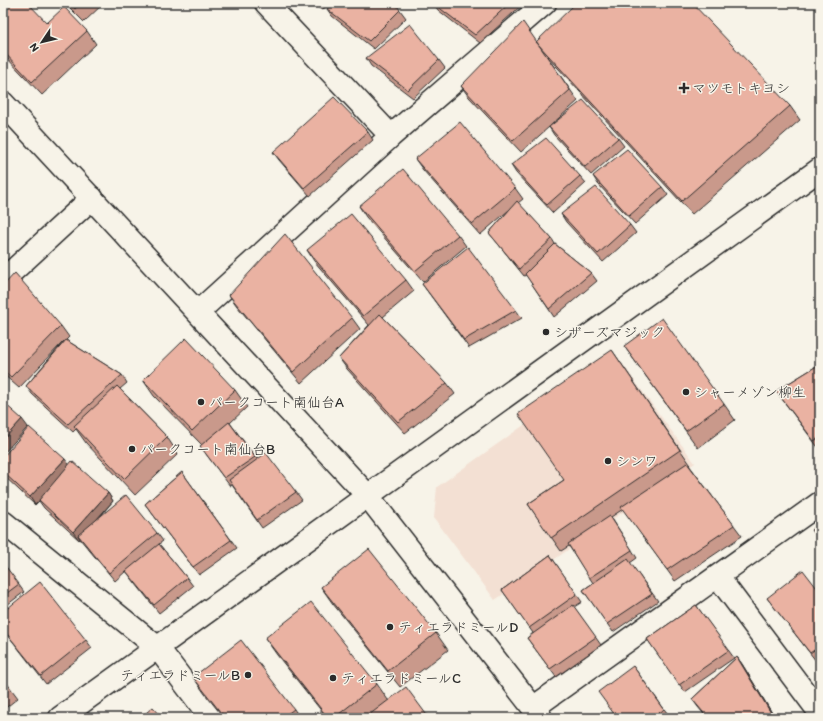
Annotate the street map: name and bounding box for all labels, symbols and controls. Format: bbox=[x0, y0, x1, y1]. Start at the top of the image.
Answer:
north arrow bbox=[22, 22, 62, 62]
text: N bbox=[27, 41, 42, 54]
place label: マツモトキヨシ bbox=[692, 80, 790, 97]
marker: マツモトキヨシ bbox=[679, 83, 689, 93]
place label: シザーズマジック bbox=[554, 324, 665, 341]
marker: シザーズマジック bbox=[541, 327, 551, 337]
place label: シャーメゾン柳生 bbox=[694, 384, 806, 401]
marker: シャーメゾン柳生 bbox=[681, 387, 691, 397]
place label: パークコート南仙台A bbox=[209, 394, 344, 411]
marker: パークコート南仙台A bbox=[196, 397, 206, 407]
place label: パークコート南仙台B bbox=[140, 441, 275, 458]
marker: パークコート南仙台B bbox=[127, 444, 137, 454]
place label: シンワ bbox=[616, 453, 658, 470]
marker: シンワ bbox=[603, 456, 613, 466]
place label: ティエラドミールD bbox=[398, 619, 518, 636]
marker: ティエラドミールD bbox=[385, 622, 395, 632]
place label: ティエラドミールB bbox=[120, 667, 240, 684]
marker: ティエラドミールB bbox=[243, 670, 253, 680]
place label: ティエラドミールC bbox=[341, 670, 461, 687]
marker: ティエラドミールC bbox=[328, 673, 338, 683]

